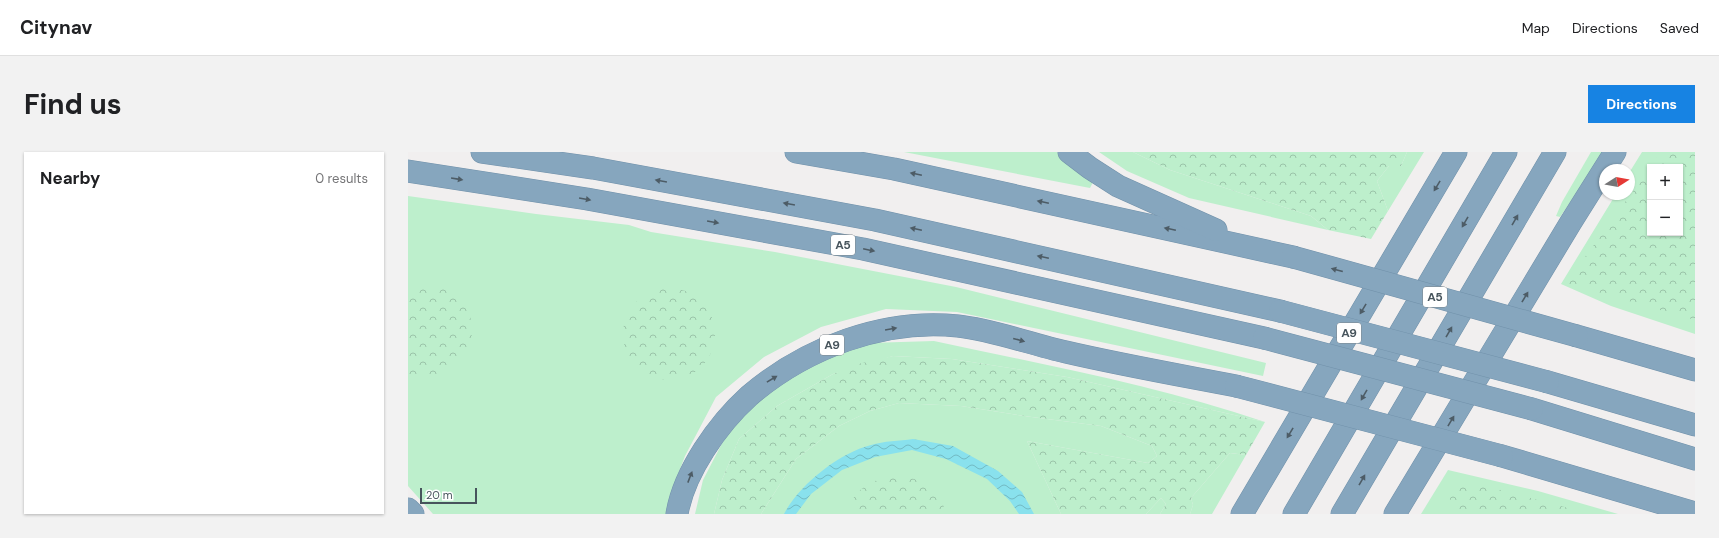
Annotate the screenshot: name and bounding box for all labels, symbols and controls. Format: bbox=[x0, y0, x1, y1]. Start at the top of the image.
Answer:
text: Citynav bbox=[20, 15, 92, 40]
text: Map bbox=[1522, 19, 1550, 37]
text: Directions bbox=[1572, 19, 1638, 37]
text: Saved bbox=[1660, 19, 1699, 37]
button: Directions bbox=[1588, 85, 1695, 123]
text: Find us bbox=[24, 86, 122, 123]
north arrow bbox=[1599, 164, 1635, 200]
map controls bbox=[1647, 164, 1683, 236]
button: + bbox=[1647, 164, 1683, 200]
text: Nearby bbox=[40, 167, 100, 189]
text: 0 results bbox=[315, 170, 368, 187]
one-way arrow bbox=[910, 171, 922, 177]
one-way arrow bbox=[451, 176, 463, 182]
one-way arrow bbox=[655, 178, 667, 184]
one-way arrow bbox=[1433, 180, 1440, 192]
one-way arrow bbox=[579, 196, 592, 202]
one-way arrow bbox=[1037, 198, 1049, 204]
button: − bbox=[1647, 200, 1683, 236]
one-way arrow bbox=[783, 201, 795, 207]
one-way arrow bbox=[1511, 214, 1518, 226]
one-way arrow bbox=[1461, 216, 1468, 228]
one-way arrow bbox=[707, 219, 720, 225]
one-way arrow bbox=[910, 226, 923, 232]
one-way arrow bbox=[1164, 226, 1176, 232]
road number: A5 bbox=[831, 235, 855, 255]
one-way arrow bbox=[863, 248, 875, 254]
one-way arrow bbox=[1037, 254, 1050, 260]
one-way arrow bbox=[1331, 266, 1343, 272]
road number: A5 bbox=[1423, 287, 1447, 307]
one-way arrow bbox=[1522, 291, 1529, 303]
one-way arrow bbox=[1360, 303, 1367, 315]
road number: A9 bbox=[1337, 323, 1361, 343]
one-way arrow bbox=[884, 326, 897, 332]
one-way arrow bbox=[1446, 326, 1453, 338]
road number: A9 bbox=[820, 335, 844, 355]
one-way arrow bbox=[1013, 337, 1025, 343]
one-way arrow bbox=[766, 375, 778, 382]
one-way arrow bbox=[1360, 389, 1367, 401]
one-way arrow bbox=[1448, 415, 1455, 427]
one-way arrow bbox=[1286, 427, 1293, 439]
one-way arrow bbox=[687, 471, 693, 483]
one-way arrow bbox=[1359, 474, 1366, 486]
scale bar bbox=[420, 486, 477, 505]
text: 20 m bbox=[426, 488, 452, 502]

